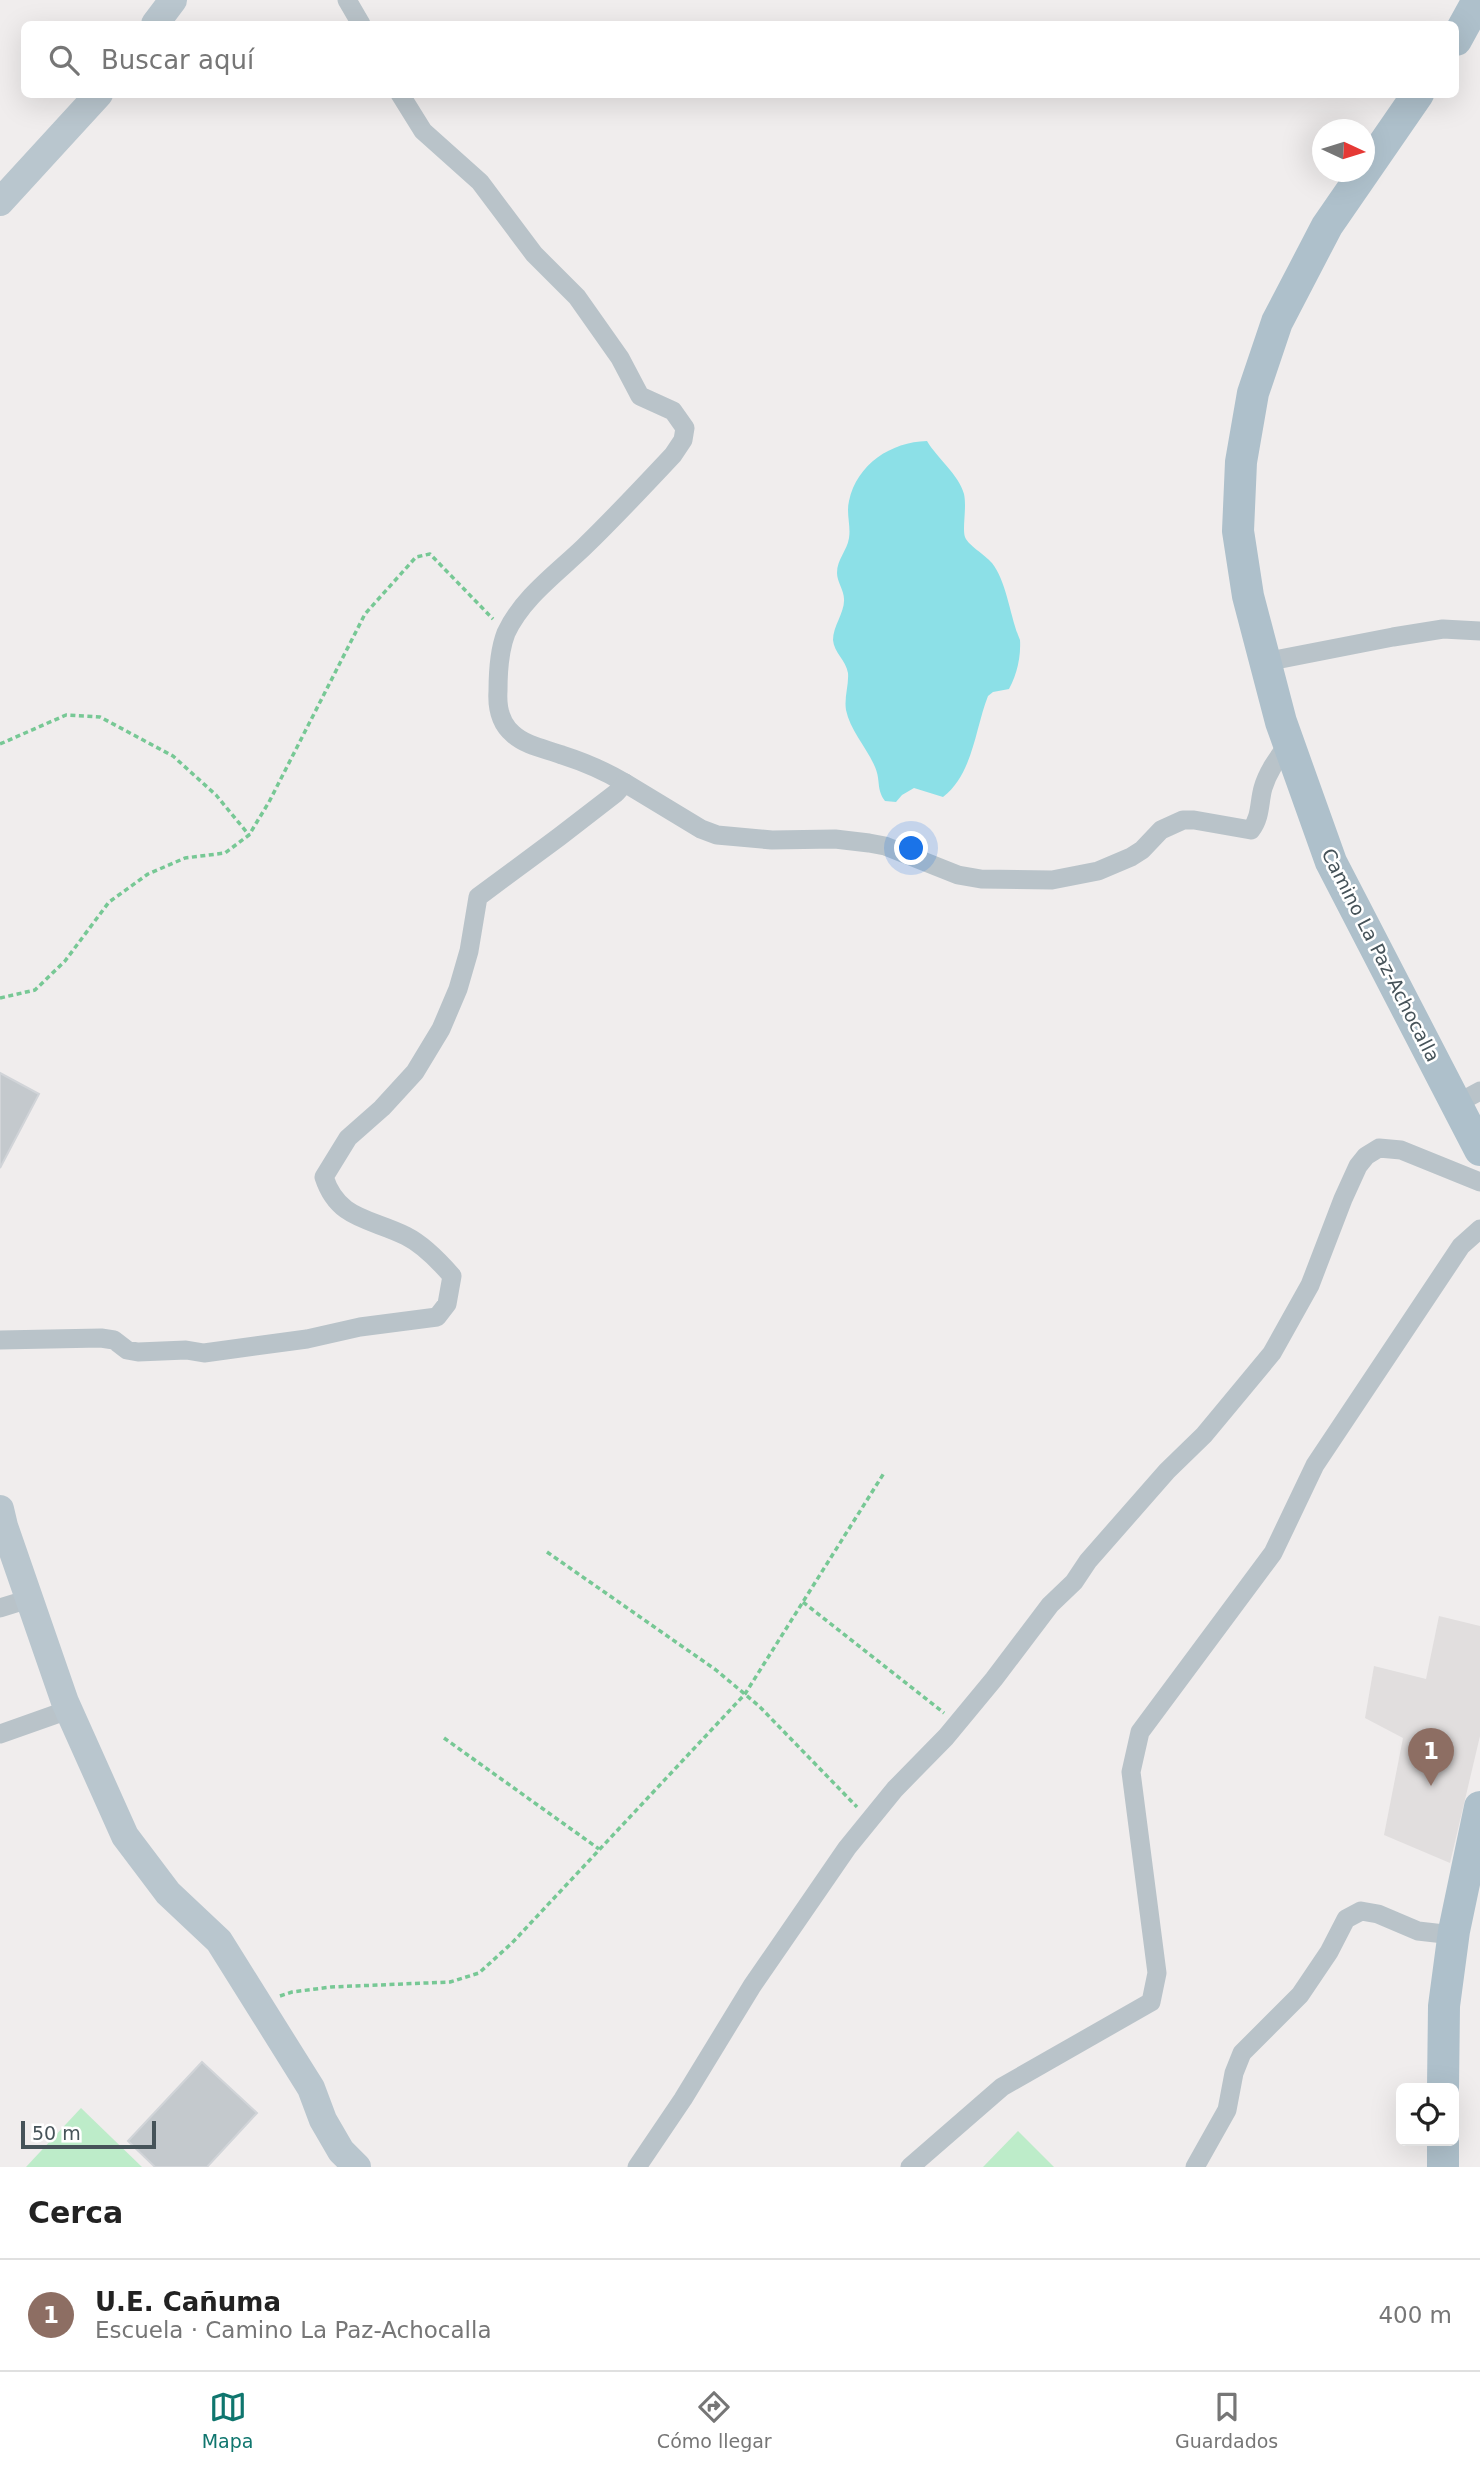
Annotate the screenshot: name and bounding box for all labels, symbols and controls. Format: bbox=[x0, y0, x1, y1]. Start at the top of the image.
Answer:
search box bbox=[21, 21, 1459, 98]
icon: search bbox=[45, 41, 83, 79]
text: Buscar aquí bbox=[101, 45, 254, 75]
north arrow bbox=[1312, 119, 1375, 182]
your location bbox=[894, 831, 928, 865]
street label: Camino La Paz-Achocalla bbox=[1318, 845, 1444, 1065]
pin: 1 bbox=[1408, 1728, 1454, 1786]
map controls bbox=[1396, 2083, 1459, 2146]
button: locate bbox=[1396, 2083, 1459, 2146]
scale bar bbox=[21, 2118, 156, 2150]
text: 50 m bbox=[32, 2122, 81, 2144]
text: Cerca bbox=[28, 2195, 123, 2230]
text: U.E. Cañuma bbox=[95, 2287, 281, 2317]
text: 1 bbox=[43, 2302, 59, 2328]
text: 400 m bbox=[1378, 2302, 1452, 2328]
text: Escuela · Camino La Paz-Achocalla bbox=[95, 2317, 491, 2343]
tab: Mapa bbox=[202, 2388, 253, 2452]
tab: Cómo llegar bbox=[657, 2388, 772, 2452]
tab: Guardados bbox=[1175, 2388, 1278, 2452]

